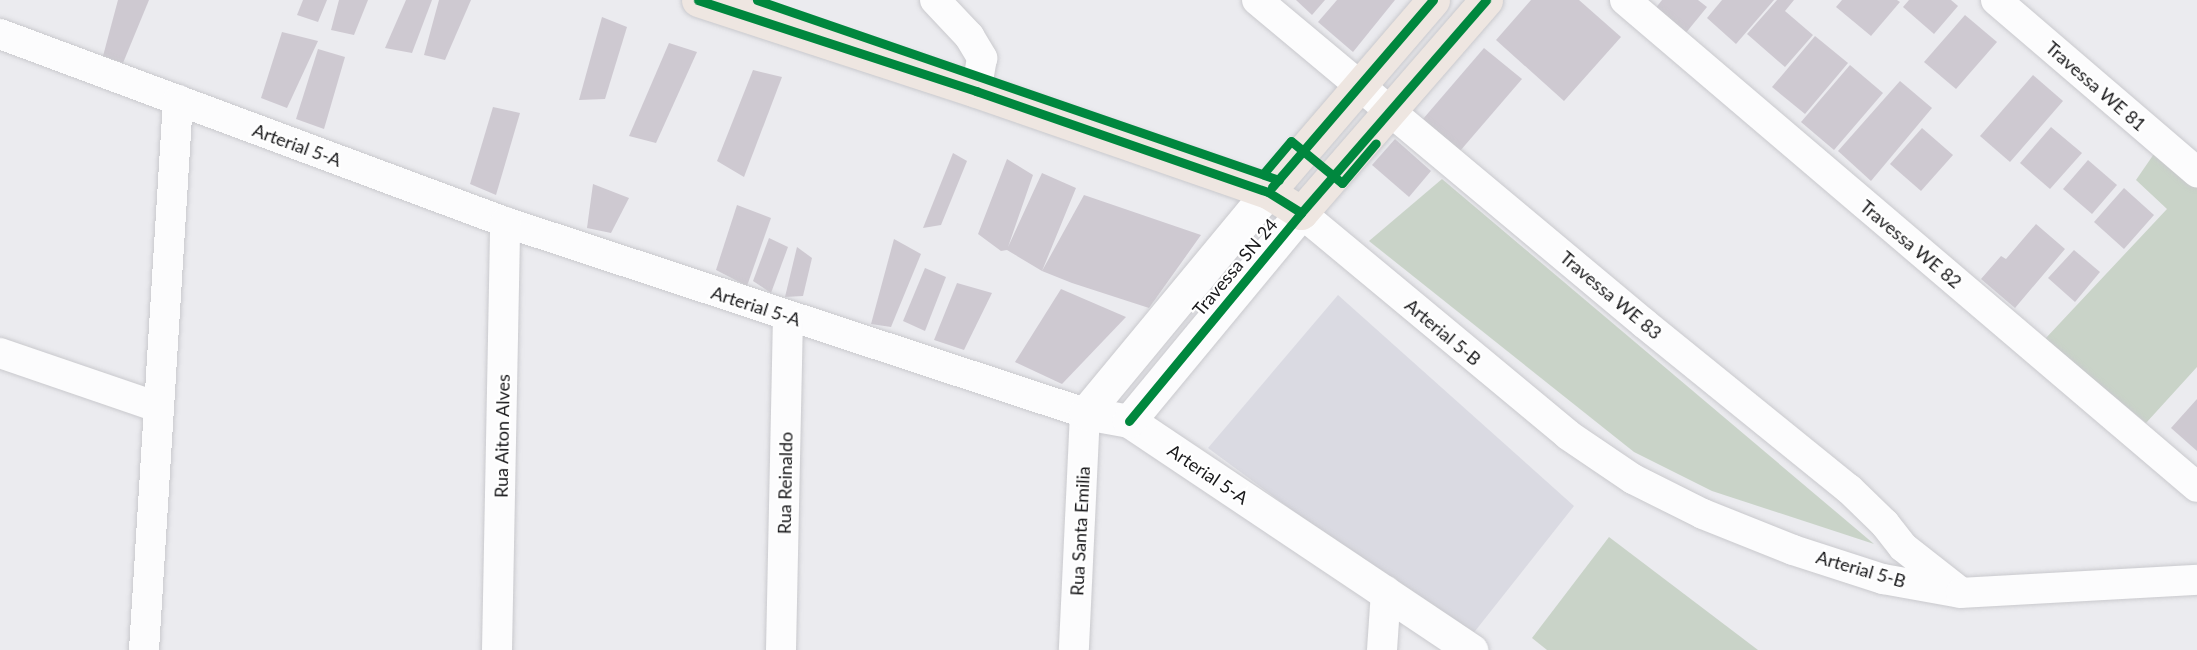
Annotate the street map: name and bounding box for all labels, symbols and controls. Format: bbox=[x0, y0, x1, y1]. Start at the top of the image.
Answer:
street label: Travessa WE 81 bbox=[2041, 37, 2151, 135]
street label: Arterial 5-A bbox=[250, 119, 344, 171]
street label: Travessa WE 82 bbox=[1856, 195, 1966, 293]
street label: Travessa SN 24 bbox=[1188, 214, 1282, 320]
street label: Travessa WE 83 bbox=[1556, 246, 1666, 344]
street label: Arterial 5-A bbox=[709, 281, 803, 331]
street label: Arterial 5-B bbox=[1401, 294, 1485, 370]
street label: Rua Aiton Alves bbox=[490, 373, 514, 499]
street label: Rua Reinaldo bbox=[773, 432, 797, 534]
street label: Arterial 5-A bbox=[1164, 439, 1252, 509]
street label: Rua Santa Emilia bbox=[1066, 466, 1094, 596]
street label: Arterial 5-B bbox=[1814, 546, 1908, 592]

